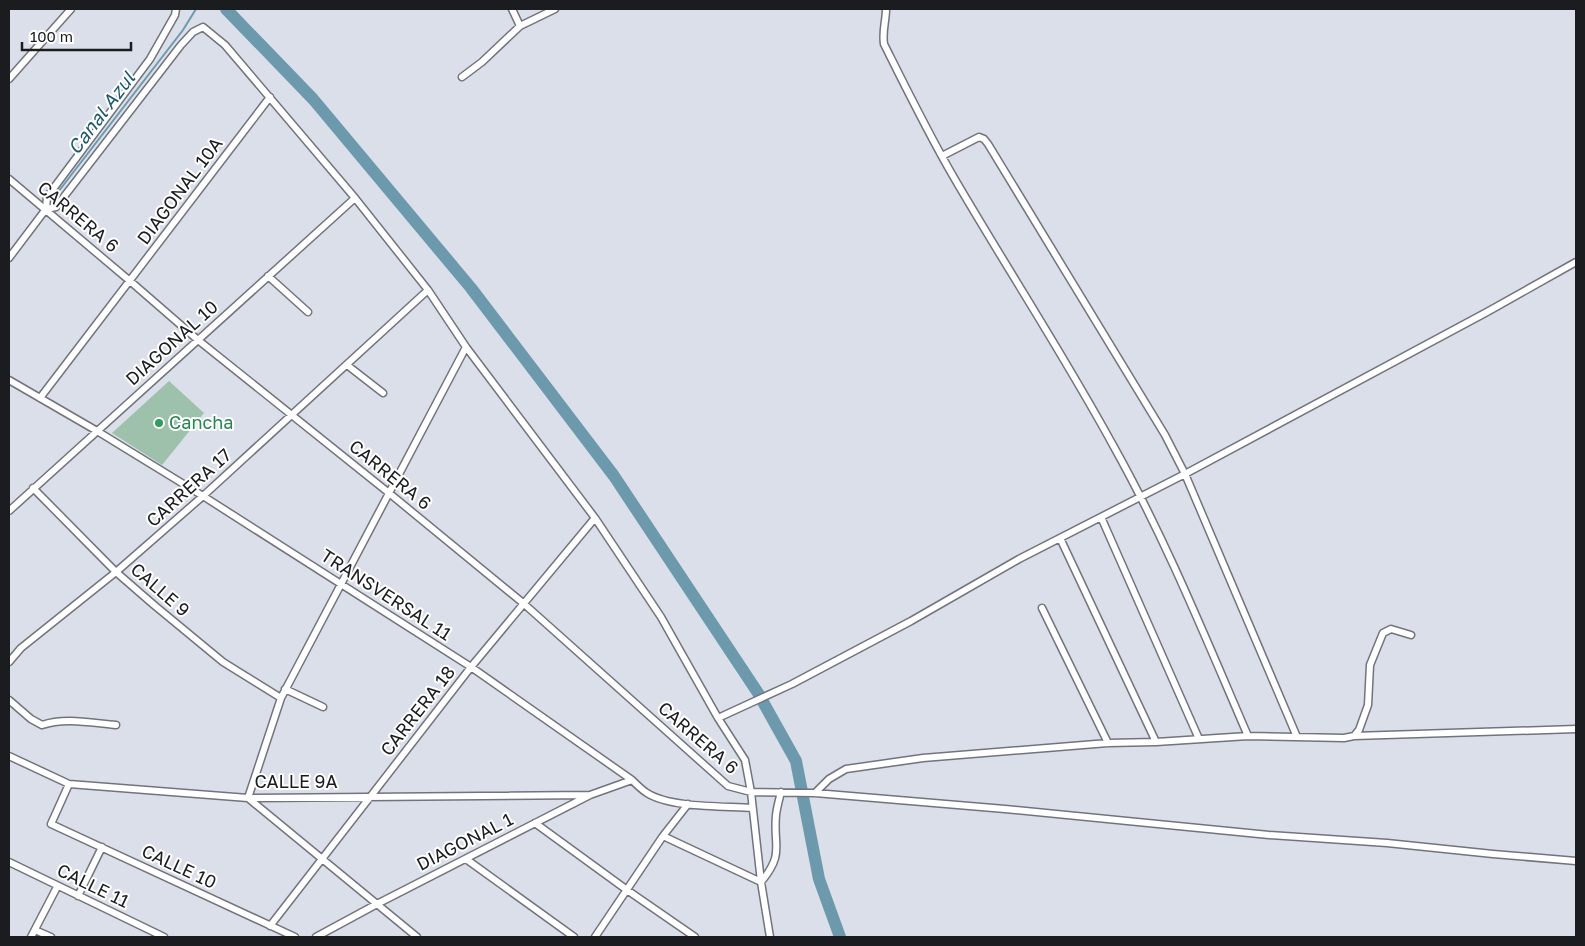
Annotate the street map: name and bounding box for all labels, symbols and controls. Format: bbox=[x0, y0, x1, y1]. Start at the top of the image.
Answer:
scale bar bbox=[22, 20, 131, 52]
text: 100 m bbox=[30, 27, 73, 45]
water label: Canal Azul bbox=[62, 66, 140, 158]
street label: DIAGONAL 10A bbox=[132, 132, 227, 248]
street label: CARRERA 6 bbox=[34, 176, 124, 257]
street label: DIAGONAL 10 bbox=[121, 295, 222, 389]
place label: Cancha bbox=[169, 411, 234, 433]
marker: Cancha bbox=[153, 417, 165, 429]
street label: CARRERA 6 bbox=[345, 434, 436, 514]
street label: CARRERA 17 bbox=[141, 443, 235, 531]
street label: TRANSVERSAL 11 bbox=[317, 544, 456, 645]
street label: CALLE 9 bbox=[127, 558, 195, 621]
street label: CARRERA 18 bbox=[375, 661, 459, 760]
street label: CARRERA 6 bbox=[654, 696, 743, 778]
street label: CALLE 9A bbox=[255, 770, 337, 792]
street label: DIAGONAL 1 bbox=[413, 807, 517, 875]
street label: CALLE 10 bbox=[139, 839, 220, 893]
street label: CALLE 11 bbox=[54, 858, 133, 912]

